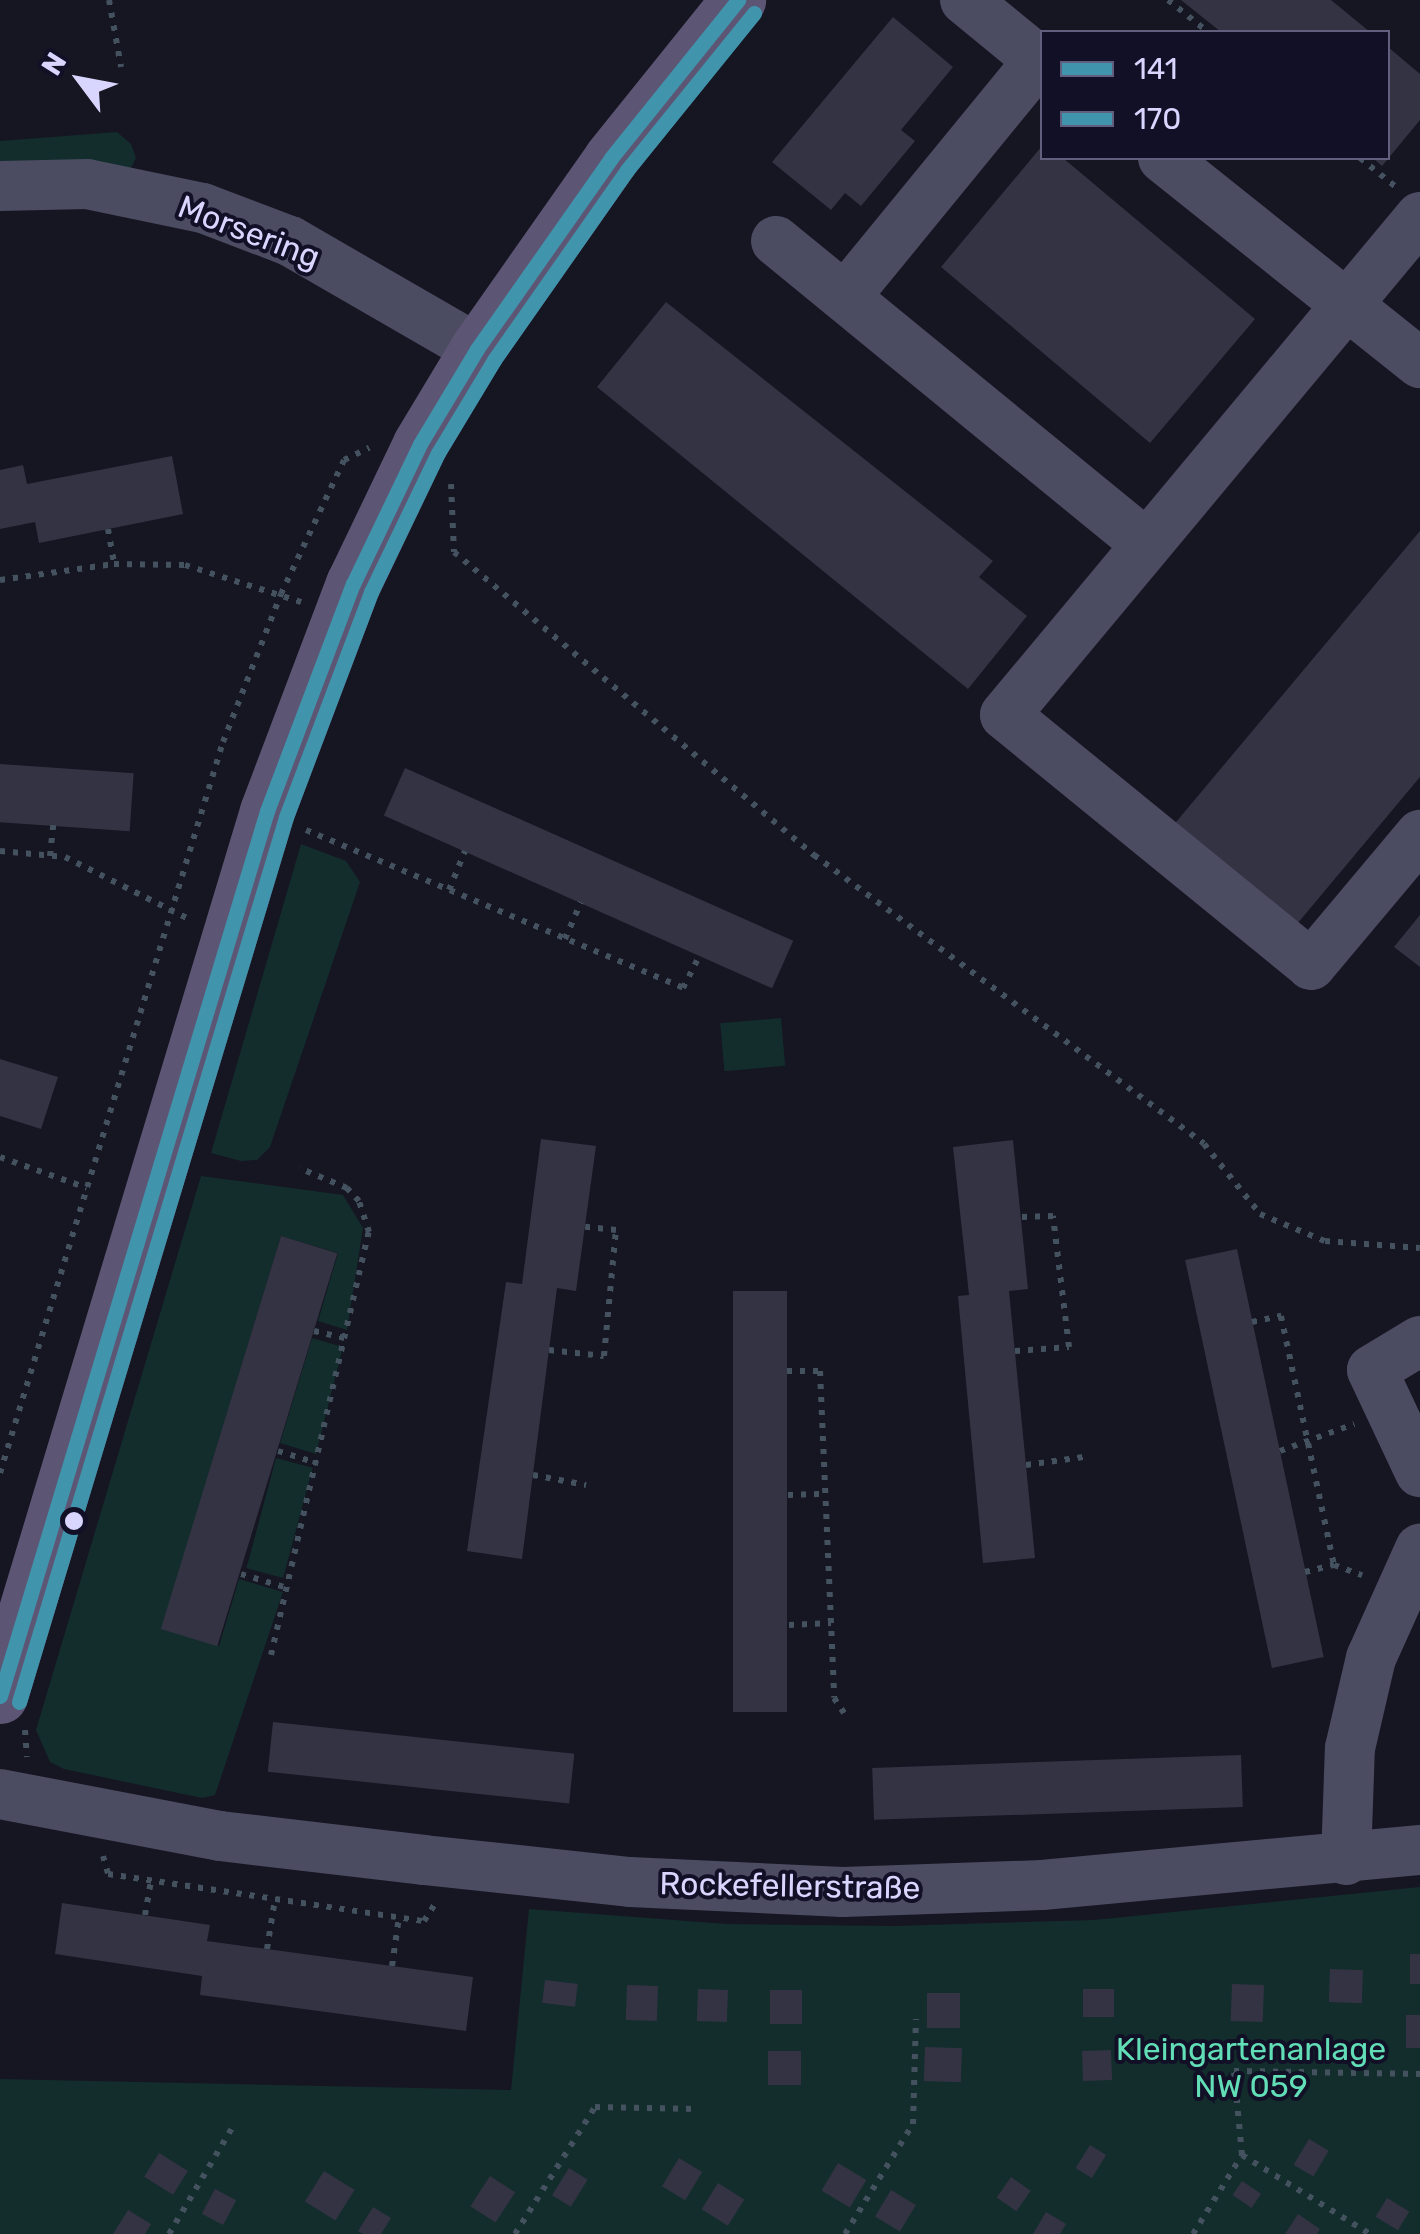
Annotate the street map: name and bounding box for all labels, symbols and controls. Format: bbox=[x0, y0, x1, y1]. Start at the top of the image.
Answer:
north arrow bbox=[30, 30, 130, 130]
legend bbox=[1040, 30, 1390, 160]
text: N bbox=[35, 47, 73, 81]
text: 141 bbox=[1134, 51, 1178, 87]
text: 170 bbox=[1134, 101, 1181, 137]
street label: Morsering bbox=[173, 187, 325, 277]
unlabelled marker bbox=[64, 1511, 84, 1531]
street label: Rockefellerstraße bbox=[659, 1865, 921, 1907]
park label: Kleingartenanlage NW 059 bbox=[1116, 2031, 1386, 2106]

